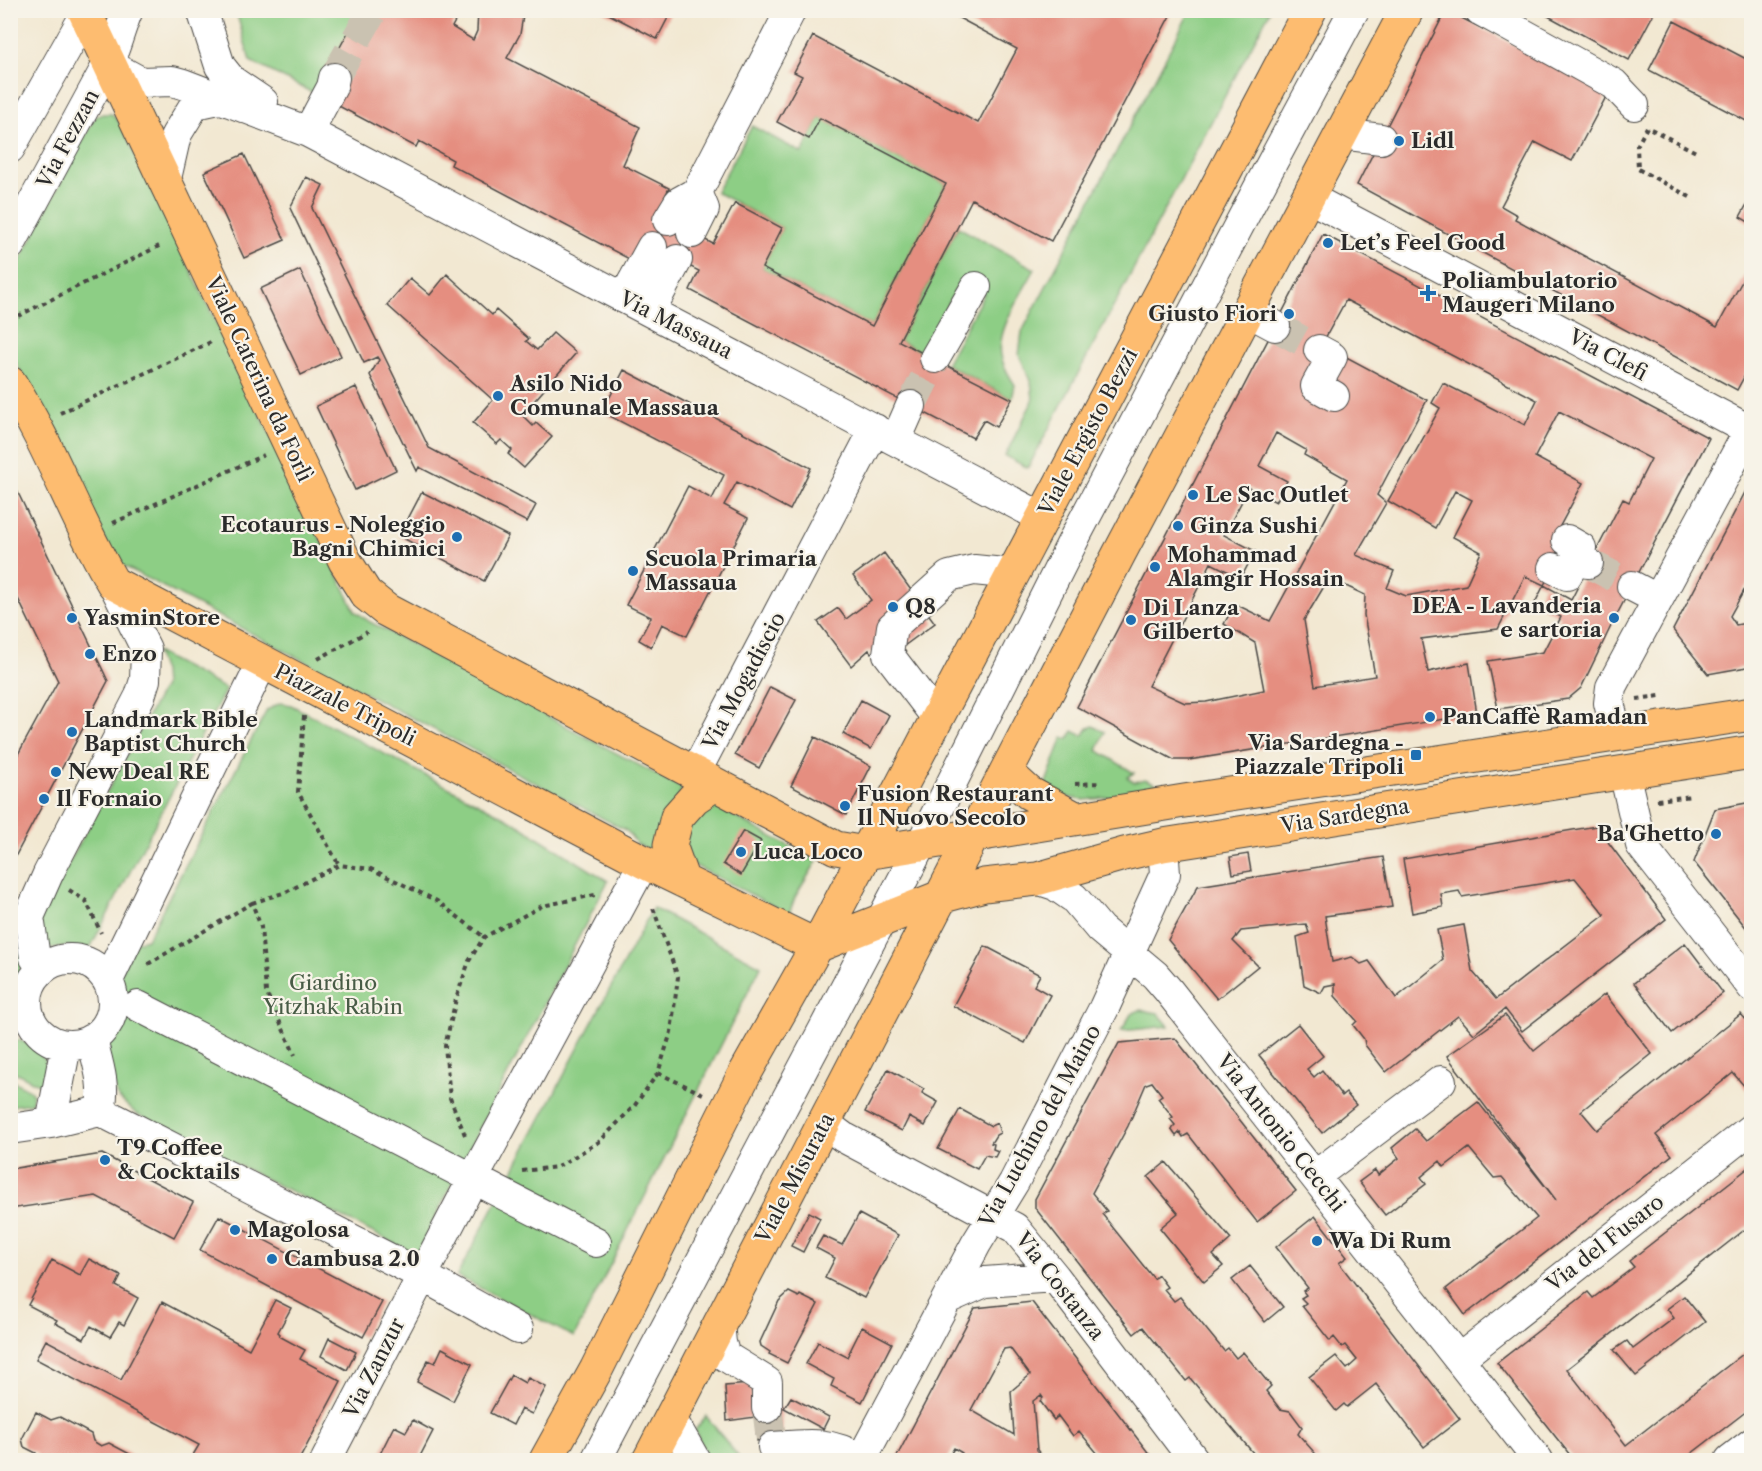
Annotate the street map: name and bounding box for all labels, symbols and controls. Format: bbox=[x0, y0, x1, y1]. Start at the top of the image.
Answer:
street label: Via Fezzan bbox=[31, 85, 104, 193]
place label: Lidl bbox=[1411, 128, 1454, 153]
marker: Lidl bbox=[1392, 134, 1406, 148]
place label: Let’s Feel Good bbox=[1340, 230, 1505, 255]
marker: Let’s Feel Good bbox=[1321, 236, 1335, 250]
place label: Poliambulatorio Maugeri Milano bbox=[1442, 268, 1617, 317]
street label: Viale Caterina da Forlì bbox=[200, 271, 318, 485]
marker: Poliambulatorio Maugeri Milano bbox=[1419, 284, 1437, 302]
street label: Via Massaua bbox=[615, 285, 738, 364]
place label: Giusto Fiori bbox=[1148, 301, 1278, 326]
marker: Giusto Fiori bbox=[1282, 307, 1296, 321]
street label: Via Clefi bbox=[1564, 323, 1652, 386]
street label: Viale Ergisto Bezzi bbox=[1032, 344, 1142, 521]
place label: Asilo Nido Comunale Massaua bbox=[509, 371, 720, 420]
marker: Asilo Nido Comunale Massaua bbox=[491, 389, 505, 403]
place label: Le Sac Outlet bbox=[1205, 482, 1349, 507]
marker: Le Sac Outlet bbox=[1186, 488, 1200, 502]
place label: Ecotaurus - Noleggio Bagni Chimici bbox=[221, 512, 446, 561]
place label: Ginza Sushi bbox=[1190, 513, 1318, 538]
marker: Ginza Sushi bbox=[1171, 519, 1185, 533]
marker: Ecotaurus - Noleggio Bagni Chimici bbox=[450, 530, 464, 544]
place label: Mohammad Alamgir Hossain bbox=[1166, 542, 1345, 591]
place label: Scuola Primaria Massaua bbox=[645, 546, 818, 595]
marker: Mohammad Alamgir Hossain bbox=[1148, 560, 1162, 574]
marker: Scuola Primaria Massaua bbox=[626, 564, 640, 578]
place label: DEA - Lavanderia e sartoria bbox=[1412, 593, 1603, 642]
place label: Q8 bbox=[905, 594, 936, 619]
place label: Di Lanza Gilberto bbox=[1143, 595, 1240, 644]
marker: Q8 bbox=[886, 600, 900, 614]
place label: YasminStore bbox=[83, 605, 220, 630]
street label: Via Mogadiscio bbox=[696, 608, 790, 755]
marker: YasminStore bbox=[65, 611, 79, 625]
marker: DEA - Lavanderia e sartoria bbox=[1607, 611, 1621, 625]
marker: Di Lanza Gilberto bbox=[1124, 613, 1138, 627]
place label: Enzo bbox=[102, 641, 157, 666]
marker: Enzo bbox=[83, 647, 97, 661]
street label: Piazzale Tripoli bbox=[270, 658, 420, 751]
place label: PanCaffè Ramadan bbox=[1442, 704, 1648, 729]
place label: Landmark Bible Baptist Church bbox=[84, 707, 258, 756]
marker: PanCaffè Ramadan bbox=[1423, 710, 1437, 724]
marker: Landmark Bible Baptist Church bbox=[65, 725, 79, 739]
place label: Via Sardegna - Piazzale Tripoli bbox=[1234, 730, 1405, 779]
marker: Via Sardegna - Piazzale Tripoli bbox=[1409, 748, 1423, 762]
place label: New Deal RE bbox=[68, 759, 210, 784]
marker: New Deal RE bbox=[49, 765, 63, 779]
place label: Fusion Restaurant Il Nuovo Secolo bbox=[857, 781, 1054, 830]
place label: Il Fornaio bbox=[56, 786, 162, 811]
marker: Il Fornaio bbox=[37, 792, 51, 806]
street label: Via Sardegna bbox=[1278, 793, 1412, 838]
marker: Fusion Restaurant Il Nuovo Secolo bbox=[838, 799, 852, 813]
place label: Ba'Ghetto bbox=[1597, 821, 1704, 846]
marker: Ba'Ghetto bbox=[1709, 827, 1723, 841]
place label: Luca Loco bbox=[753, 839, 863, 864]
marker: Luca Loco bbox=[734, 845, 748, 859]
park label: Giardino Yitzhak Rabin bbox=[262, 970, 403, 1019]
street label: Via Luchino del Maino bbox=[973, 1020, 1106, 1232]
street label: Via Antonio Cecchi bbox=[1211, 1048, 1351, 1217]
street label: Viale Misurata bbox=[749, 1107, 840, 1248]
place label: T9 Coffee & Cocktails bbox=[117, 1135, 240, 1184]
marker: T9 Coffee & Cocktails bbox=[98, 1153, 112, 1167]
street label: Via del Fusaro bbox=[1540, 1189, 1669, 1297]
place label: Magolosa bbox=[247, 1217, 350, 1242]
marker: Magolosa bbox=[228, 1223, 242, 1237]
street label: Via Costanza bbox=[1010, 1226, 1111, 1345]
place label: Wa Di Rum bbox=[1328, 1228, 1452, 1253]
marker: Wa Di Rum bbox=[1310, 1234, 1324, 1248]
place label: Cambusa 2.0 bbox=[284, 1246, 420, 1271]
marker: Cambusa 2.0 bbox=[265, 1252, 279, 1266]
street label: Via Zanzur bbox=[337, 1313, 410, 1423]

